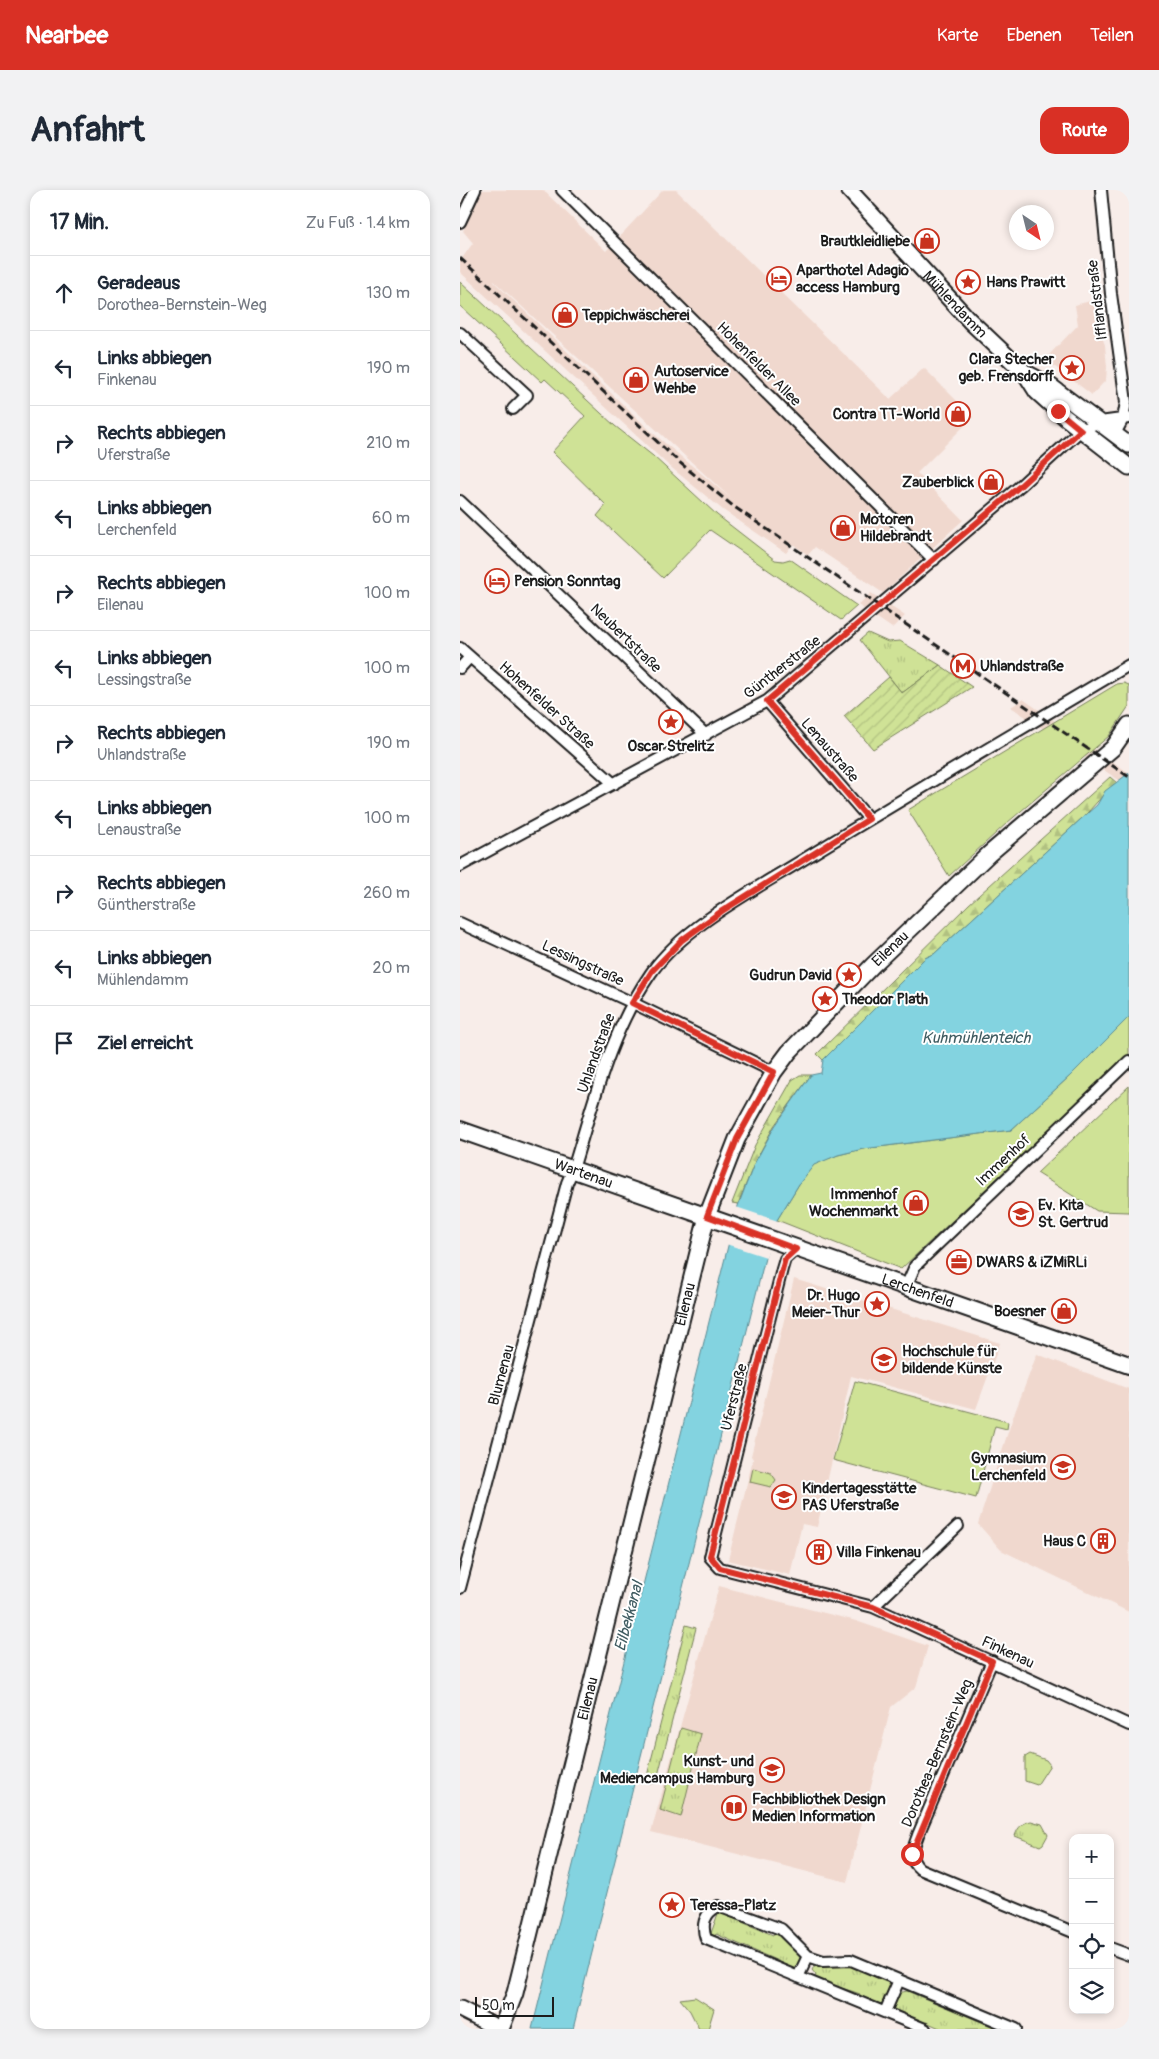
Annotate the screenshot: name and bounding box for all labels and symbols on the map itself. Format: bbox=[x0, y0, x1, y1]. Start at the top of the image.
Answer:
north arrow bbox=[1009, 205, 1054, 250]
shop icon: Brautkleidliebe bbox=[914, 228, 940, 254]
place label: Brautkleidliebe bbox=[820, 232, 911, 251]
street label: Ifflandstraße bbox=[1083, 258, 1112, 341]
place label: Aparthotel Adagio access Hamburg bbox=[796, 261, 909, 297]
hotel icon: Aparthotel Adagio access Hamburg bbox=[766, 266, 792, 292]
street label: Mühlendamm bbox=[918, 267, 991, 342]
place icon: Hans Prawitt bbox=[955, 269, 981, 295]
place label: Hans Prawitt bbox=[986, 273, 1066, 292]
shop icon: Teppichwäscherei bbox=[552, 302, 578, 328]
place label: Teppichwäscherei bbox=[581, 306, 690, 325]
street label: Hohenfelder Allee bbox=[713, 318, 805, 411]
place label: Clara Stecher geb. Frensdorff bbox=[959, 350, 1055, 386]
place icon: Clara Stecher geb. Frensdorff bbox=[1059, 355, 1085, 381]
place label: Autoservice Wehbe bbox=[654, 362, 729, 398]
shop icon: Autoservice Wehbe bbox=[623, 367, 649, 393]
route end bbox=[1047, 400, 1070, 423]
shop icon: Contra TT-World bbox=[945, 401, 971, 427]
place label: Contra TT-World bbox=[833, 405, 940, 424]
shop icon: Zauberblick bbox=[978, 469, 1004, 495]
place label: Zauberblick bbox=[902, 473, 975, 492]
place label: Motoren Hildebrandt bbox=[860, 510, 933, 546]
shop icon: Motoren Hildebrandt bbox=[830, 515, 856, 541]
hotel icon: Pension Sonntag bbox=[484, 568, 510, 594]
place label: Pension Sonntag bbox=[514, 572, 621, 591]
street label: Neubertstraße bbox=[586, 600, 666, 678]
street label: Güntherstraße bbox=[740, 631, 825, 703]
metro station icon: Uhlandstraße bbox=[950, 653, 976, 679]
street label: Hohenfelder Straße bbox=[495, 657, 599, 754]
place label: Uhlandstraße bbox=[980, 657, 1064, 676]
place icon: Oscar Strelitz bbox=[658, 709, 684, 735]
street label: Lenaustraße bbox=[797, 714, 863, 787]
place label: Oscar Strelitz bbox=[628, 737, 715, 756]
street label: Eilenau bbox=[868, 927, 913, 971]
street label: Lessingstraße bbox=[539, 936, 627, 991]
place icon: Gudrun David bbox=[836, 962, 862, 988]
place label: Gudrun David bbox=[749, 966, 832, 985]
place icon: Theodor Plath bbox=[812, 986, 838, 1012]
place label: Theodor Plath bbox=[841, 990, 928, 1009]
street label: Uhlandstraße bbox=[573, 1010, 620, 1096]
water label: Kuhmühlenteich bbox=[922, 1028, 1032, 1048]
street label: Immenhof bbox=[972, 1130, 1035, 1190]
street label: Wartenau bbox=[551, 1155, 615, 1193]
place label: Immenhof Wochenmarkt bbox=[809, 1185, 899, 1221]
shop icon: Immenhof Wochenmarkt bbox=[903, 1190, 929, 1216]
place label: Ev. Kita St. Gertrud bbox=[1038, 1196, 1108, 1232]
school or university icon: Ev. Kita St. Gertrud bbox=[1008, 1201, 1034, 1227]
office icon: DWARS & iZMiRLi bbox=[946, 1249, 972, 1275]
place label: DWARS & iZMiRLi bbox=[976, 1253, 1087, 1272]
street label: Lerchenfeld bbox=[879, 1270, 956, 1313]
street label: Eilenau bbox=[671, 1281, 700, 1328]
place label: Dr. Hugo Meier-Thur bbox=[792, 1286, 861, 1322]
place icon: Dr. Hugo Meier-Thur bbox=[864, 1291, 890, 1317]
shop icon: Boesner bbox=[1051, 1298, 1077, 1324]
place label: Boesner bbox=[994, 1302, 1047, 1321]
place label: Hochschule für bildende Künste bbox=[902, 1342, 1003, 1378]
street label: Blumenau bbox=[484, 1343, 519, 1408]
school or university icon: Hochschule für bildende Künste bbox=[871, 1347, 897, 1373]
street label: Uferstraße bbox=[717, 1361, 752, 1433]
place label: Gymnasium Lerchenfeld bbox=[971, 1449, 1046, 1485]
school or university icon: Gymnasium Lerchenfeld bbox=[1050, 1454, 1076, 1480]
place label: Kindertagesstätte PAS Uferstraße bbox=[802, 1479, 917, 1515]
school or university icon: Kindertagesstätte PAS Uferstraße bbox=[771, 1484, 797, 1510]
building icon: Haus C bbox=[1090, 1528, 1116, 1554]
place label: Haus C bbox=[1043, 1532, 1086, 1551]
building icon: Villa Finkenau bbox=[806, 1539, 832, 1565]
place label: Villa Finkenau bbox=[836, 1543, 922, 1562]
water label: Eilbekkanal bbox=[610, 1577, 648, 1653]
street label: Finkenau bbox=[978, 1632, 1037, 1673]
street label: Eilenau bbox=[574, 1675, 603, 1722]
street label: Dorothea-Bernstein-Weg bbox=[898, 1676, 977, 1830]
place label: Kunst- und Mediencampus Hamburg bbox=[600, 1752, 754, 1788]
school or university icon: Kunst- und Mediencampus Hamburg bbox=[759, 1757, 785, 1783]
place label: Fachbibliothek Design Medien Information bbox=[752, 1790, 886, 1826]
library icon: Fachbibliothek Design Medien Information bbox=[721, 1795, 747, 1821]
route start bbox=[901, 1843, 924, 1866]
place icon: Teressa-Platz bbox=[659, 1892, 685, 1918]
place label: Teressa-Platz bbox=[689, 1896, 776, 1915]
scale bar bbox=[475, 1994, 554, 2017]

